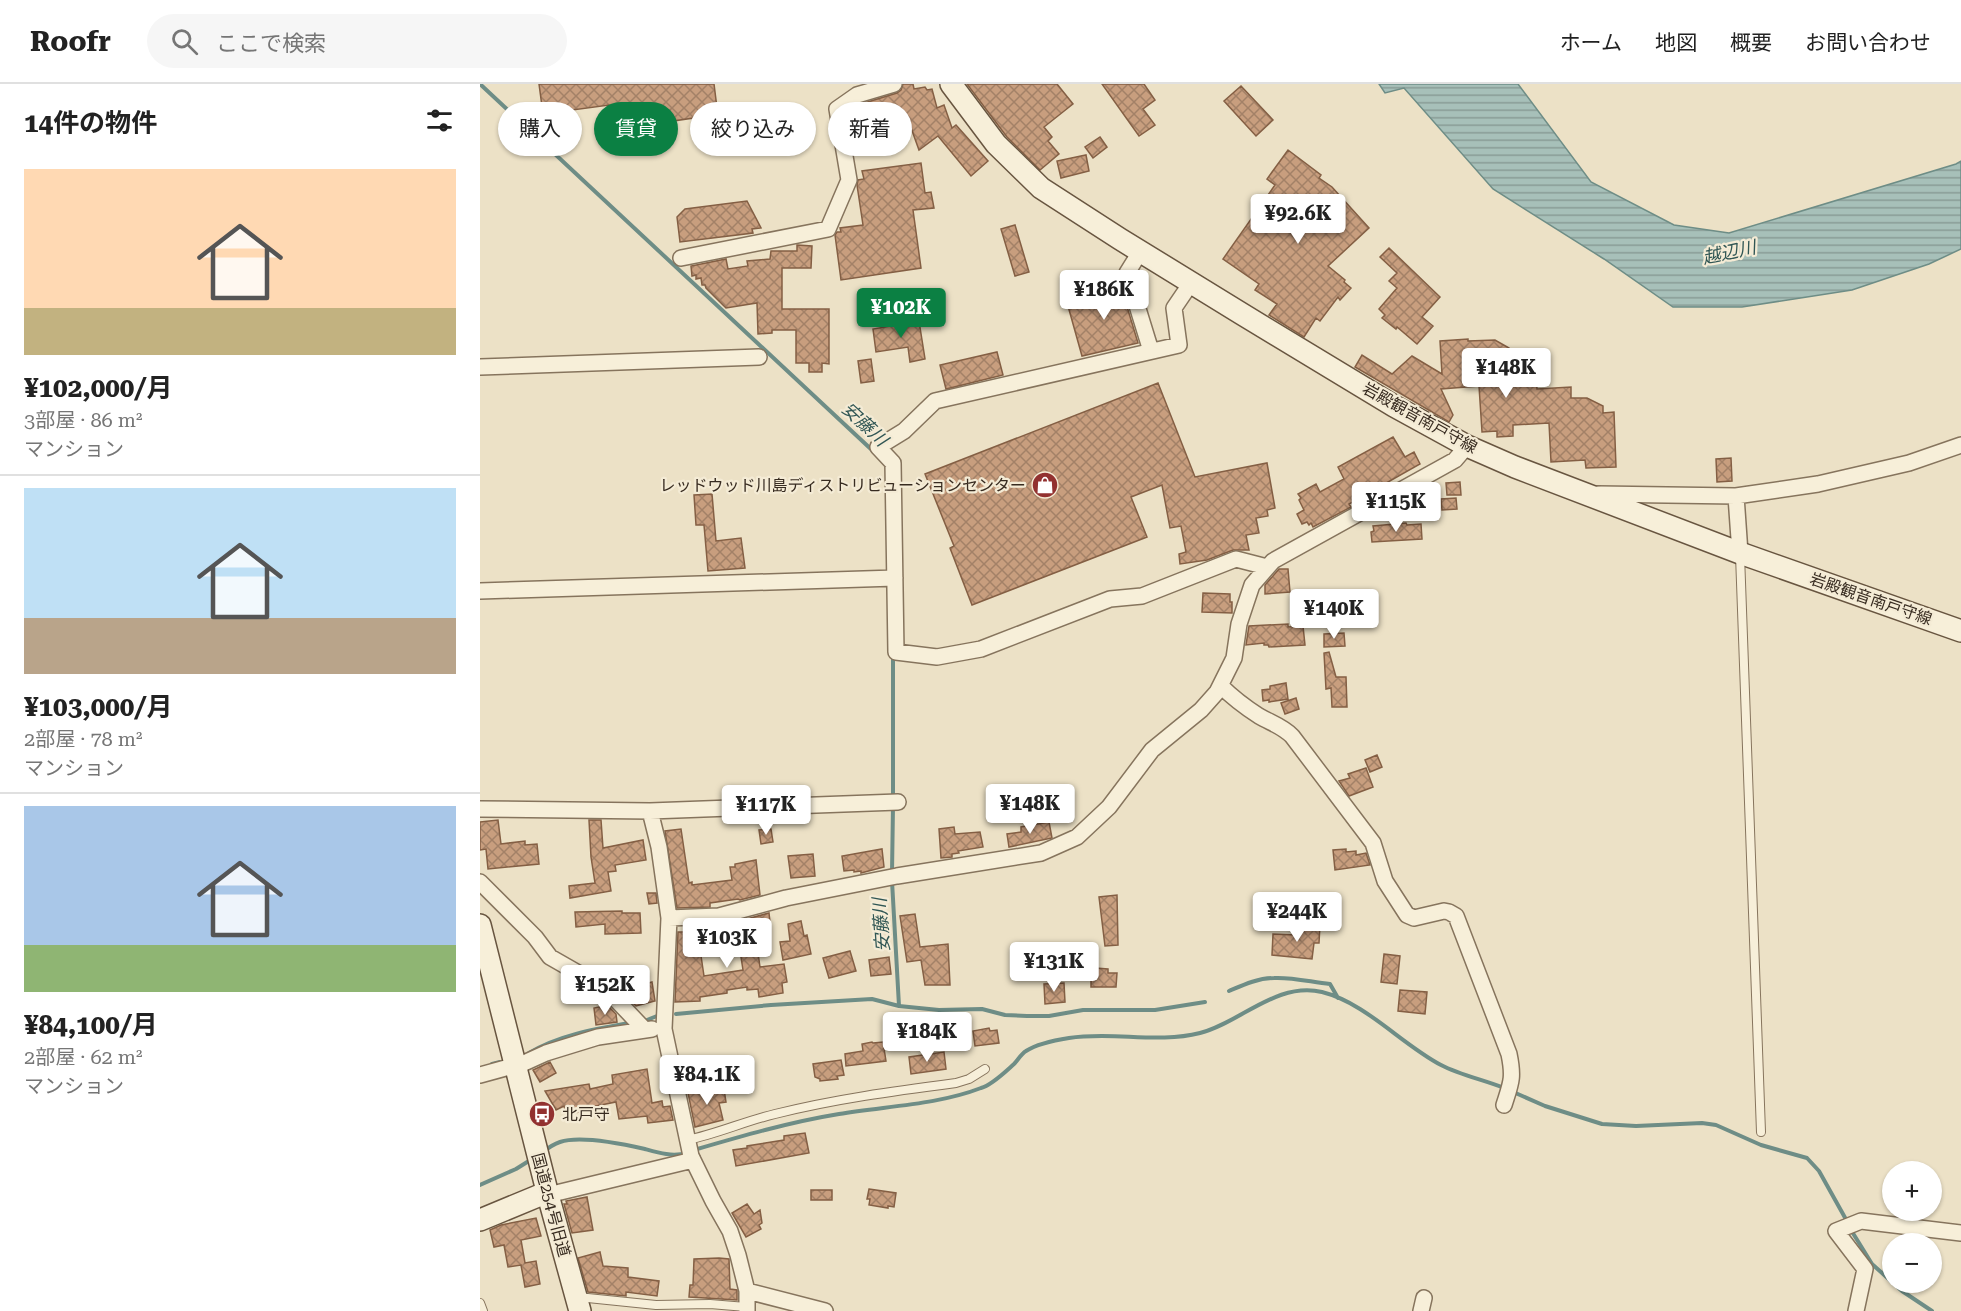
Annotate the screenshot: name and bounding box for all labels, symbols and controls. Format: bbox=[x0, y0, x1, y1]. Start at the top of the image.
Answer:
search box bbox=[147, 14, 567, 68]
text: Roofr bbox=[30, 25, 111, 58]
icon: search bbox=[168, 25, 201, 58]
text: ここで検索 bbox=[216, 31, 326, 56]
text: ホーム bbox=[1560, 31, 1622, 55]
text: 地図 bbox=[1655, 31, 1697, 55]
text: 概要 bbox=[1730, 31, 1772, 55]
text: お問い合わせ bbox=[1805, 31, 1931, 55]
chip: 購入 bbox=[498, 102, 582, 156]
chip: 賃貸 bbox=[594, 102, 678, 156]
chip: 絞り込み bbox=[690, 102, 816, 156]
chip: 新着 bbox=[828, 102, 912, 156]
icon: filters bbox=[423, 104, 456, 137]
text: 14件の物件 bbox=[24, 108, 157, 138]
pin: ¥92.6K bbox=[1249, 194, 1347, 245]
text: ¥92.6K bbox=[1265, 201, 1331, 225]
icon: home bbox=[186, 208, 294, 316]
water label: 越辺川 bbox=[1700, 236, 1760, 268]
pin: ¥186K bbox=[1062, 270, 1146, 321]
text: ¥186K bbox=[1074, 277, 1134, 301]
pin: ¥102K bbox=[859, 288, 943, 339]
text: ¥102K bbox=[871, 295, 931, 319]
pin: ¥148K bbox=[1464, 348, 1548, 399]
text: ¥148K bbox=[1476, 355, 1536, 379]
text: ¥102,000/月 bbox=[24, 373, 172, 403]
street label: 岩殿観音南戸守線 bbox=[1359, 379, 1481, 457]
water label: 安藤川 bbox=[838, 398, 893, 451]
text: 3部屋 · 86 m² bbox=[24, 408, 143, 432]
text: マンション bbox=[24, 437, 124, 461]
shop icon: レッドウッド川島ディストリビューションセンター bbox=[1030, 470, 1060, 500]
place label: レッドウッド川島ディストリビューションセンター bbox=[659, 476, 1026, 495]
pin: ¥115K bbox=[1354, 482, 1438, 533]
text: ¥115K bbox=[1366, 489, 1426, 513]
icon: home bbox=[186, 527, 294, 635]
street label: 岩殿観音南戸守線 bbox=[1807, 569, 1935, 629]
pin: ¥140K bbox=[1292, 589, 1376, 640]
text: ¥140K bbox=[1304, 596, 1364, 620]
text: ¥103,000/月 bbox=[24, 692, 172, 722]
text: 2部屋 · 78 m² bbox=[24, 727, 143, 751]
text: マンション bbox=[24, 756, 124, 780]
pin: ¥148K bbox=[988, 784, 1072, 835]
pin: ¥117K bbox=[724, 785, 808, 836]
text: ¥148K bbox=[1000, 791, 1060, 815]
text: ¥117K bbox=[736, 792, 796, 816]
icon: home bbox=[186, 845, 294, 953]
pin: ¥244K bbox=[1255, 892, 1339, 943]
water label: 安藤川 bbox=[869, 895, 893, 953]
text: ¥244K bbox=[1267, 899, 1327, 923]
pin: ¥103K bbox=[685, 918, 769, 969]
text: ¥103K bbox=[697, 925, 757, 949]
pin: ¥131K bbox=[1012, 942, 1096, 993]
text: ¥131K bbox=[1024, 949, 1084, 973]
pin: ¥152K bbox=[563, 965, 647, 1016]
text: ¥152K bbox=[575, 972, 635, 996]
text: ¥84,100/月 bbox=[24, 1010, 158, 1040]
pin: ¥184K bbox=[885, 1012, 969, 1063]
text: ¥184K bbox=[897, 1019, 957, 1043]
text: 2部屋 · 62 m² bbox=[24, 1045, 143, 1069]
pin: ¥84.1K bbox=[658, 1055, 756, 1106]
text: ¥84.1K bbox=[674, 1062, 740, 1086]
text: マンション bbox=[24, 1074, 124, 1098]
bus stop icon: 北戸守 bbox=[527, 1099, 557, 1129]
place label: 北戸守 bbox=[562, 1105, 610, 1124]
street label: 国道254号旧道 bbox=[528, 1151, 574, 1259]
map controls bbox=[1882, 1161, 1942, 1293]
button: + bbox=[1882, 1161, 1942, 1221]
button: − bbox=[1882, 1233, 1942, 1293]

